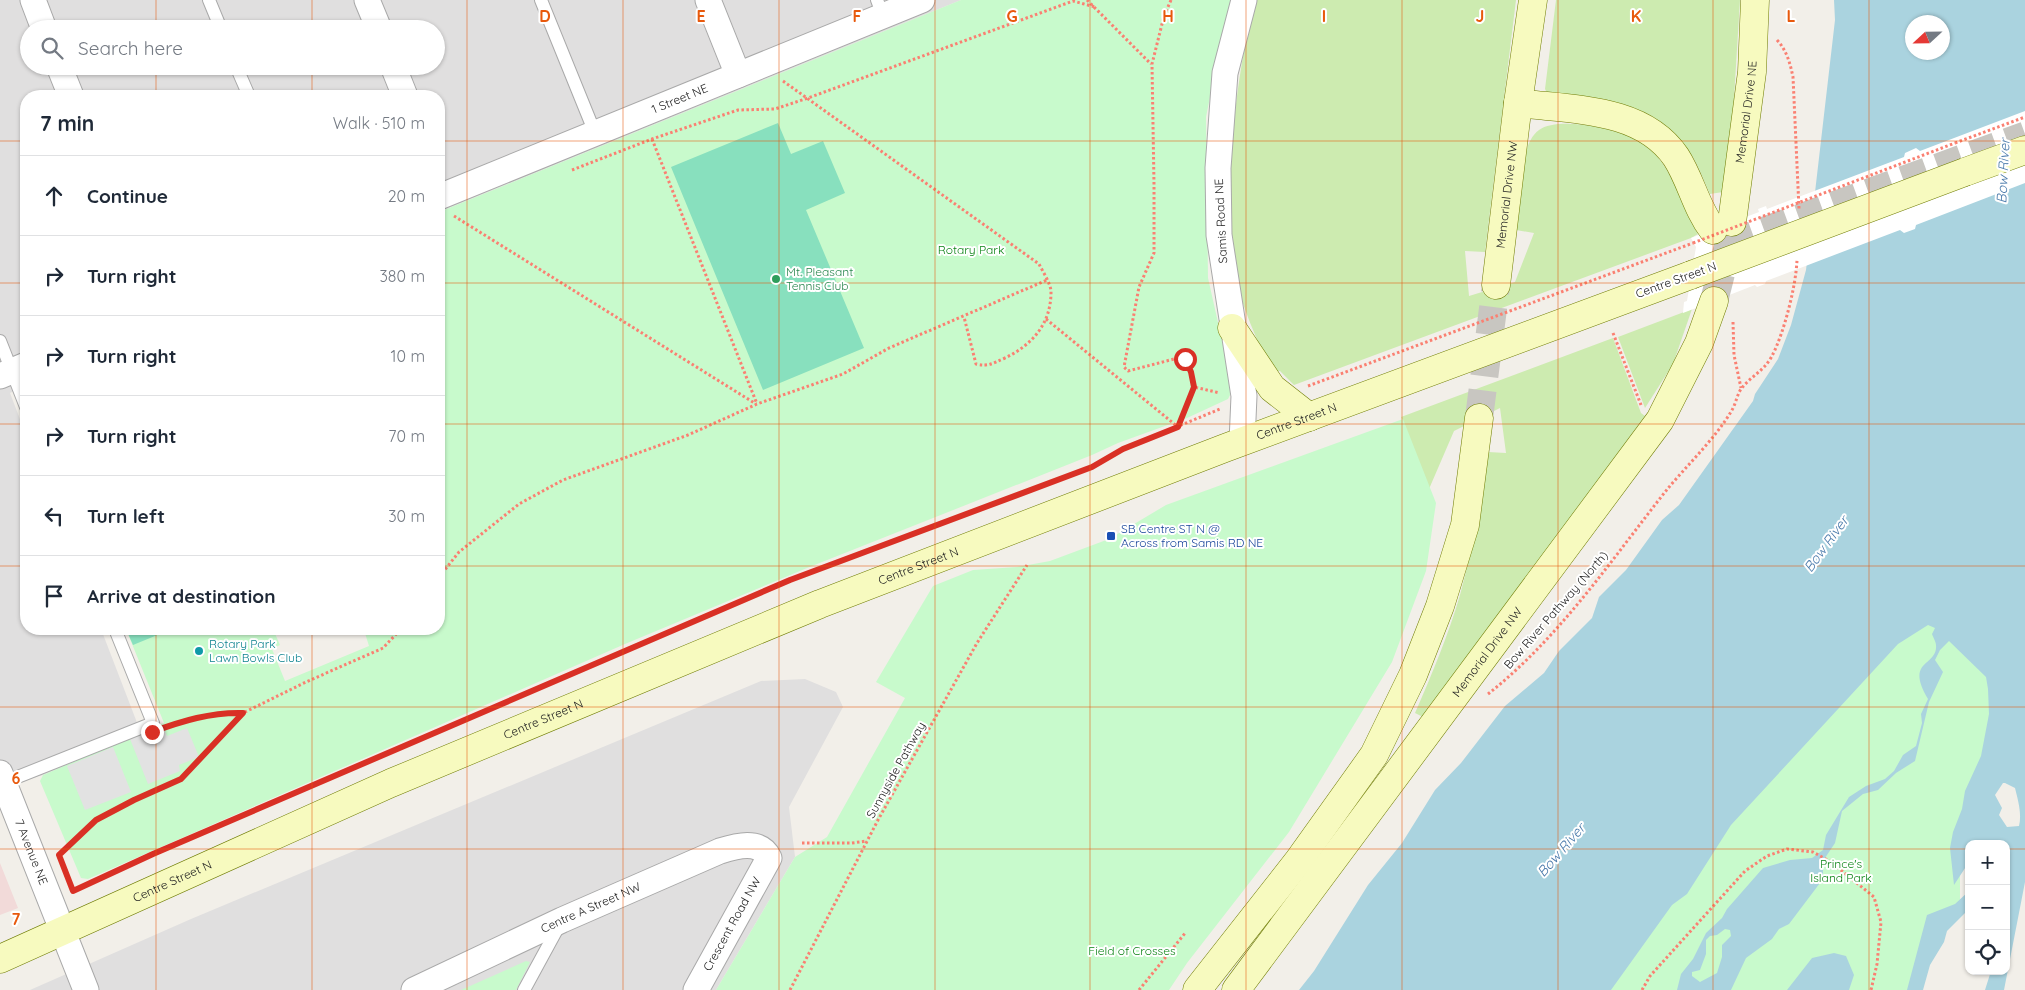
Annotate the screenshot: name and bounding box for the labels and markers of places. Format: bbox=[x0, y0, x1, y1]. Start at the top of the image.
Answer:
place label: Mt. Pleasant Tennis Club bbox=[786, 264, 853, 293]
marker: Mt. Pleasant Tennis Club bbox=[770, 273, 782, 285]
place label: SB Centre ST N @ Across from Samis RD NE bbox=[1121, 521, 1263, 550]
marker: SB Centre ST N @ Across from Samis RD NE bbox=[1105, 530, 1117, 542]
place label: Rotary Park Lawn Bowls Club bbox=[209, 636, 302, 665]
marker: Rotary Park Lawn Bowls Club bbox=[193, 645, 205, 657]

